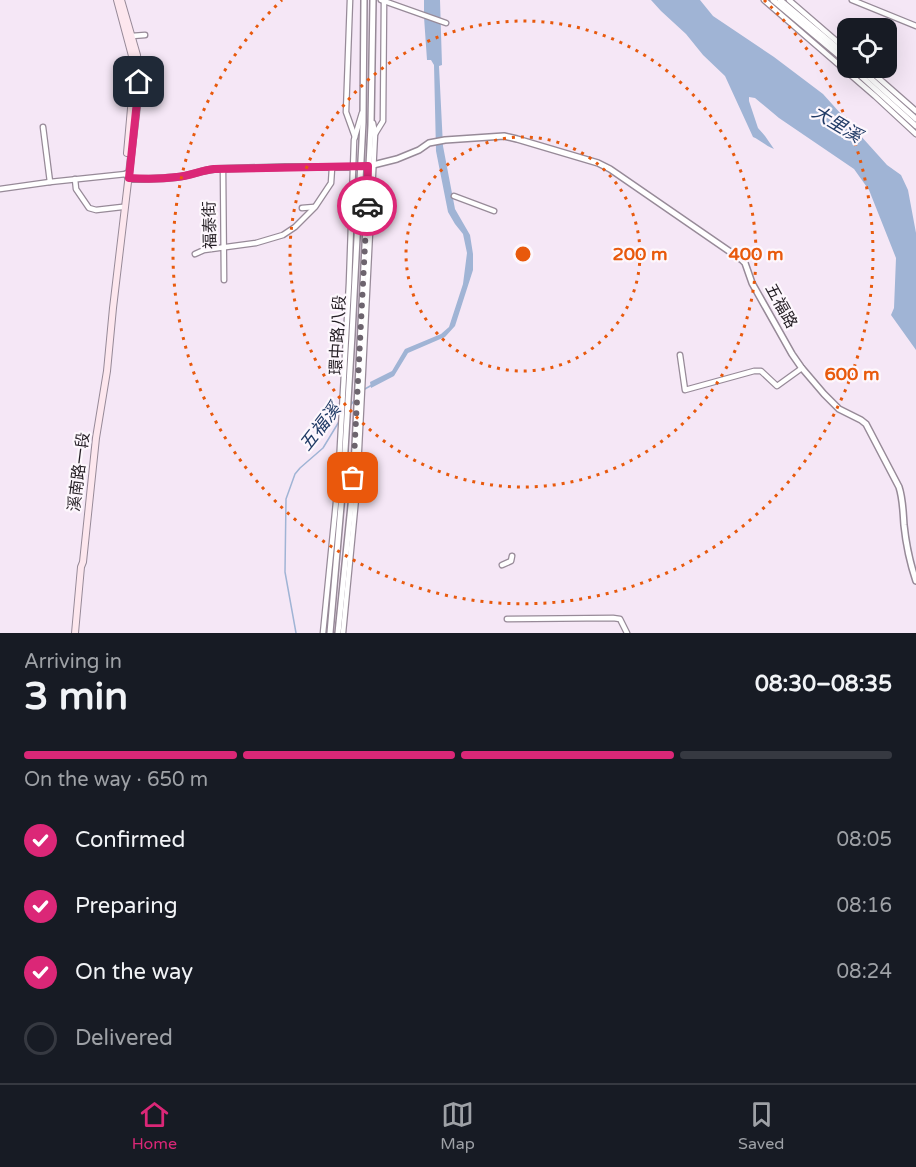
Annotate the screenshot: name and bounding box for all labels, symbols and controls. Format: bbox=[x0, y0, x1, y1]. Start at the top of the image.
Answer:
map controls bbox=[837, 18, 897, 78]
button: locate bbox=[837, 18, 897, 78]
pin bbox=[113, 56, 164, 107]
icon: home bbox=[122, 65, 155, 98]
water label: 大里溪 bbox=[808, 101, 868, 149]
courier bbox=[337, 176, 397, 236]
icon: car bbox=[351, 190, 384, 223]
street label: 福泰街 bbox=[200, 201, 220, 249]
text: 200 m bbox=[612, 243, 668, 265]
text: 400 m bbox=[728, 243, 784, 265]
centre of rings bbox=[513, 244, 533, 264]
street label: 五福路 bbox=[761, 280, 801, 332]
street label: 環中路八段 bbox=[326, 295, 350, 375]
text: 600 m bbox=[824, 363, 880, 385]
water label: 五福溪 bbox=[295, 397, 347, 455]
street label: 溪南路一段 bbox=[64, 431, 94, 513]
pin bbox=[327, 452, 378, 503]
icon: bag bbox=[336, 461, 369, 494]
text: Arriving in bbox=[24, 650, 122, 674]
text: 08:30–08:35 bbox=[755, 671, 892, 697]
text: 3 min bbox=[24, 673, 128, 720]
text: On the way · 650 m bbox=[24, 768, 208, 792]
icon: check bbox=[24, 824, 57, 857]
text: Confirmed bbox=[75, 827, 185, 853]
text: 08:05 bbox=[837, 828, 892, 852]
icon: check bbox=[24, 890, 57, 923]
text: Preparing bbox=[75, 893, 178, 919]
text: 08:16 bbox=[837, 894, 892, 918]
icon: check bbox=[24, 956, 57, 989]
text: On the way bbox=[75, 959, 193, 985]
text: 08:24 bbox=[837, 960, 892, 984]
text: Delivered bbox=[75, 1025, 173, 1051]
tab: Home bbox=[132, 1098, 177, 1154]
tab: Map bbox=[440, 1098, 475, 1154]
tab: Saved bbox=[738, 1098, 784, 1154]

